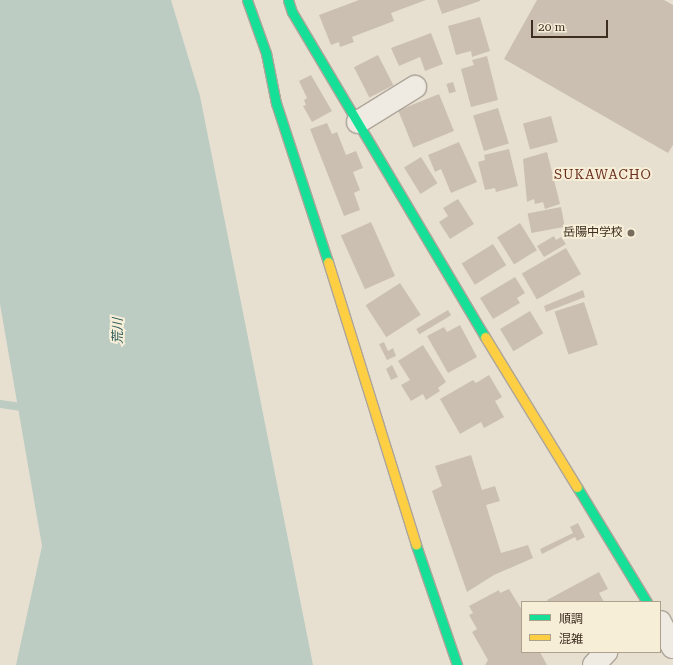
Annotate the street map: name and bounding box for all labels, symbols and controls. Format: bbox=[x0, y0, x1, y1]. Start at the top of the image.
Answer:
scale bar bbox=[533, 12, 610, 38]
text: 20 m bbox=[538, 20, 565, 34]
district label: SUKAWACHO bbox=[554, 167, 652, 183]
place label: 岳陽中学校 bbox=[563, 226, 623, 240]
marker: 岳陽中学校 bbox=[626, 228, 636, 238]
water label: 荒川 bbox=[110, 318, 126, 344]
legend bbox=[521, 601, 661, 653]
text: 順調 bbox=[559, 612, 583, 626]
text: 混雑 bbox=[559, 632, 583, 646]

